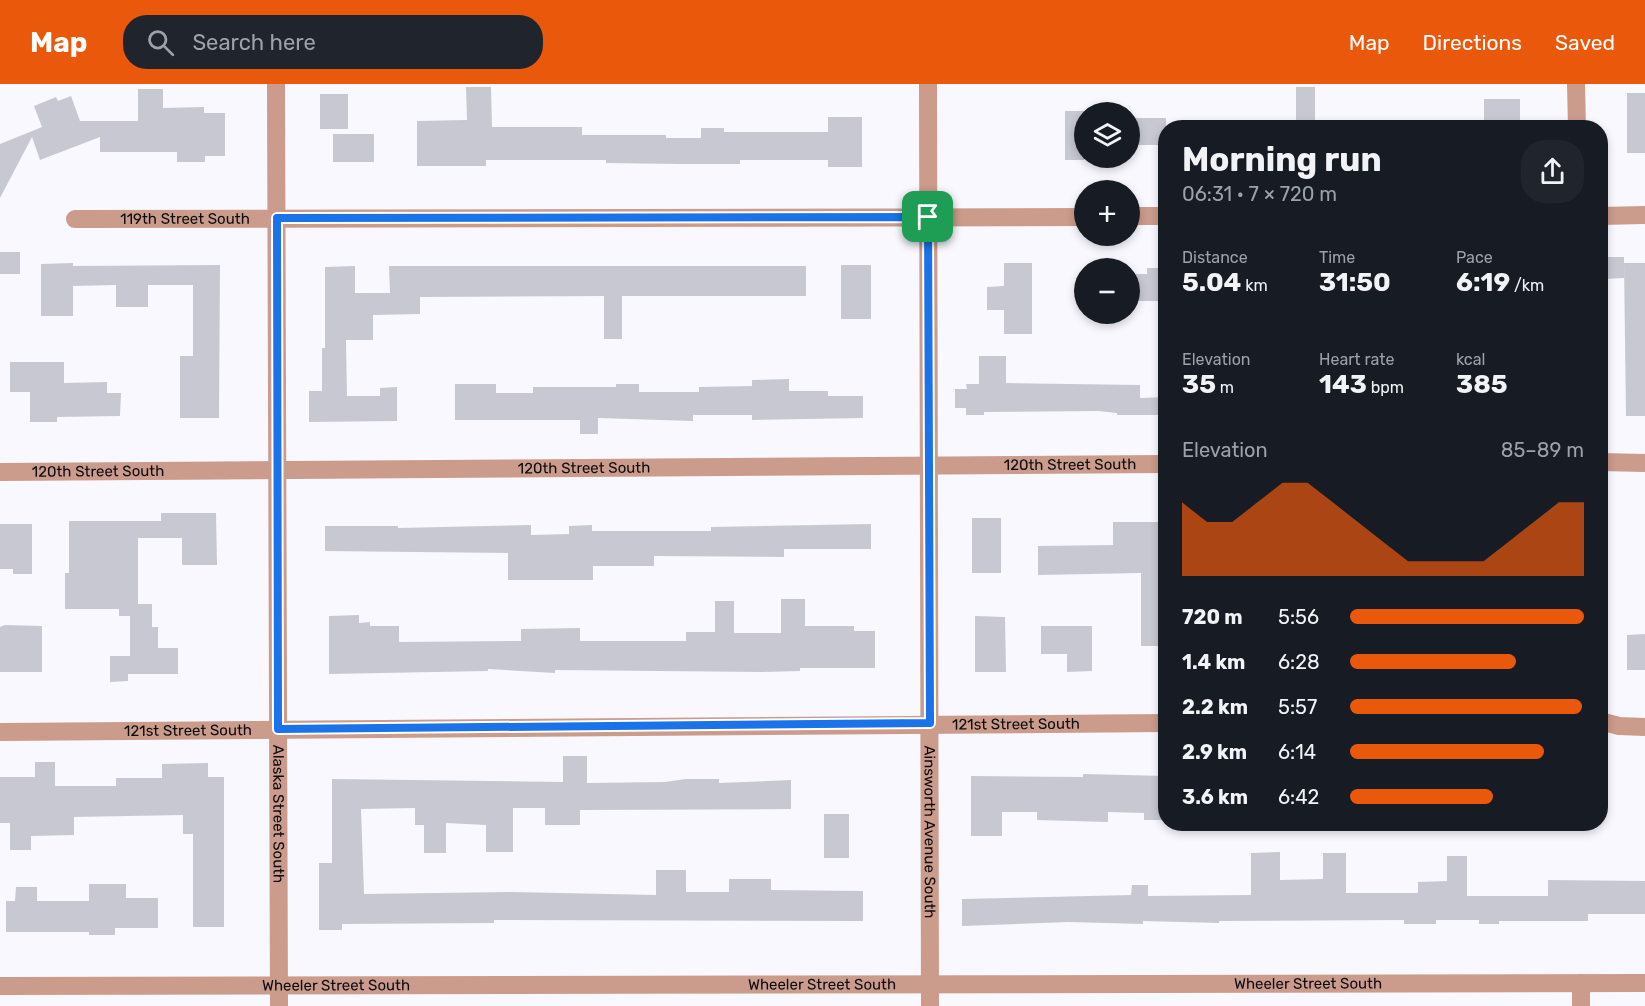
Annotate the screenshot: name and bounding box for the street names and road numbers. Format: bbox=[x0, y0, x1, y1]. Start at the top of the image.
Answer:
street label: 119th Street South bbox=[120, 210, 250, 228]
street label: 120th Street South bbox=[1004, 455, 1136, 474]
street label: 120th Street South bbox=[518, 459, 650, 477]
street label: 120th Street South bbox=[32, 462, 164, 481]
street label: 121st Street South bbox=[952, 715, 1080, 734]
street label: 121st Street South bbox=[124, 721, 252, 740]
street label: Alaska Street South bbox=[269, 745, 288, 883]
street label: Ainsworth Avenue South bbox=[920, 745, 939, 919]
street label: Wheeler Street South bbox=[1234, 974, 1382, 993]
street label: Wheeler Street South bbox=[748, 975, 896, 994]
street label: Wheeler Street South bbox=[262, 976, 410, 995]

